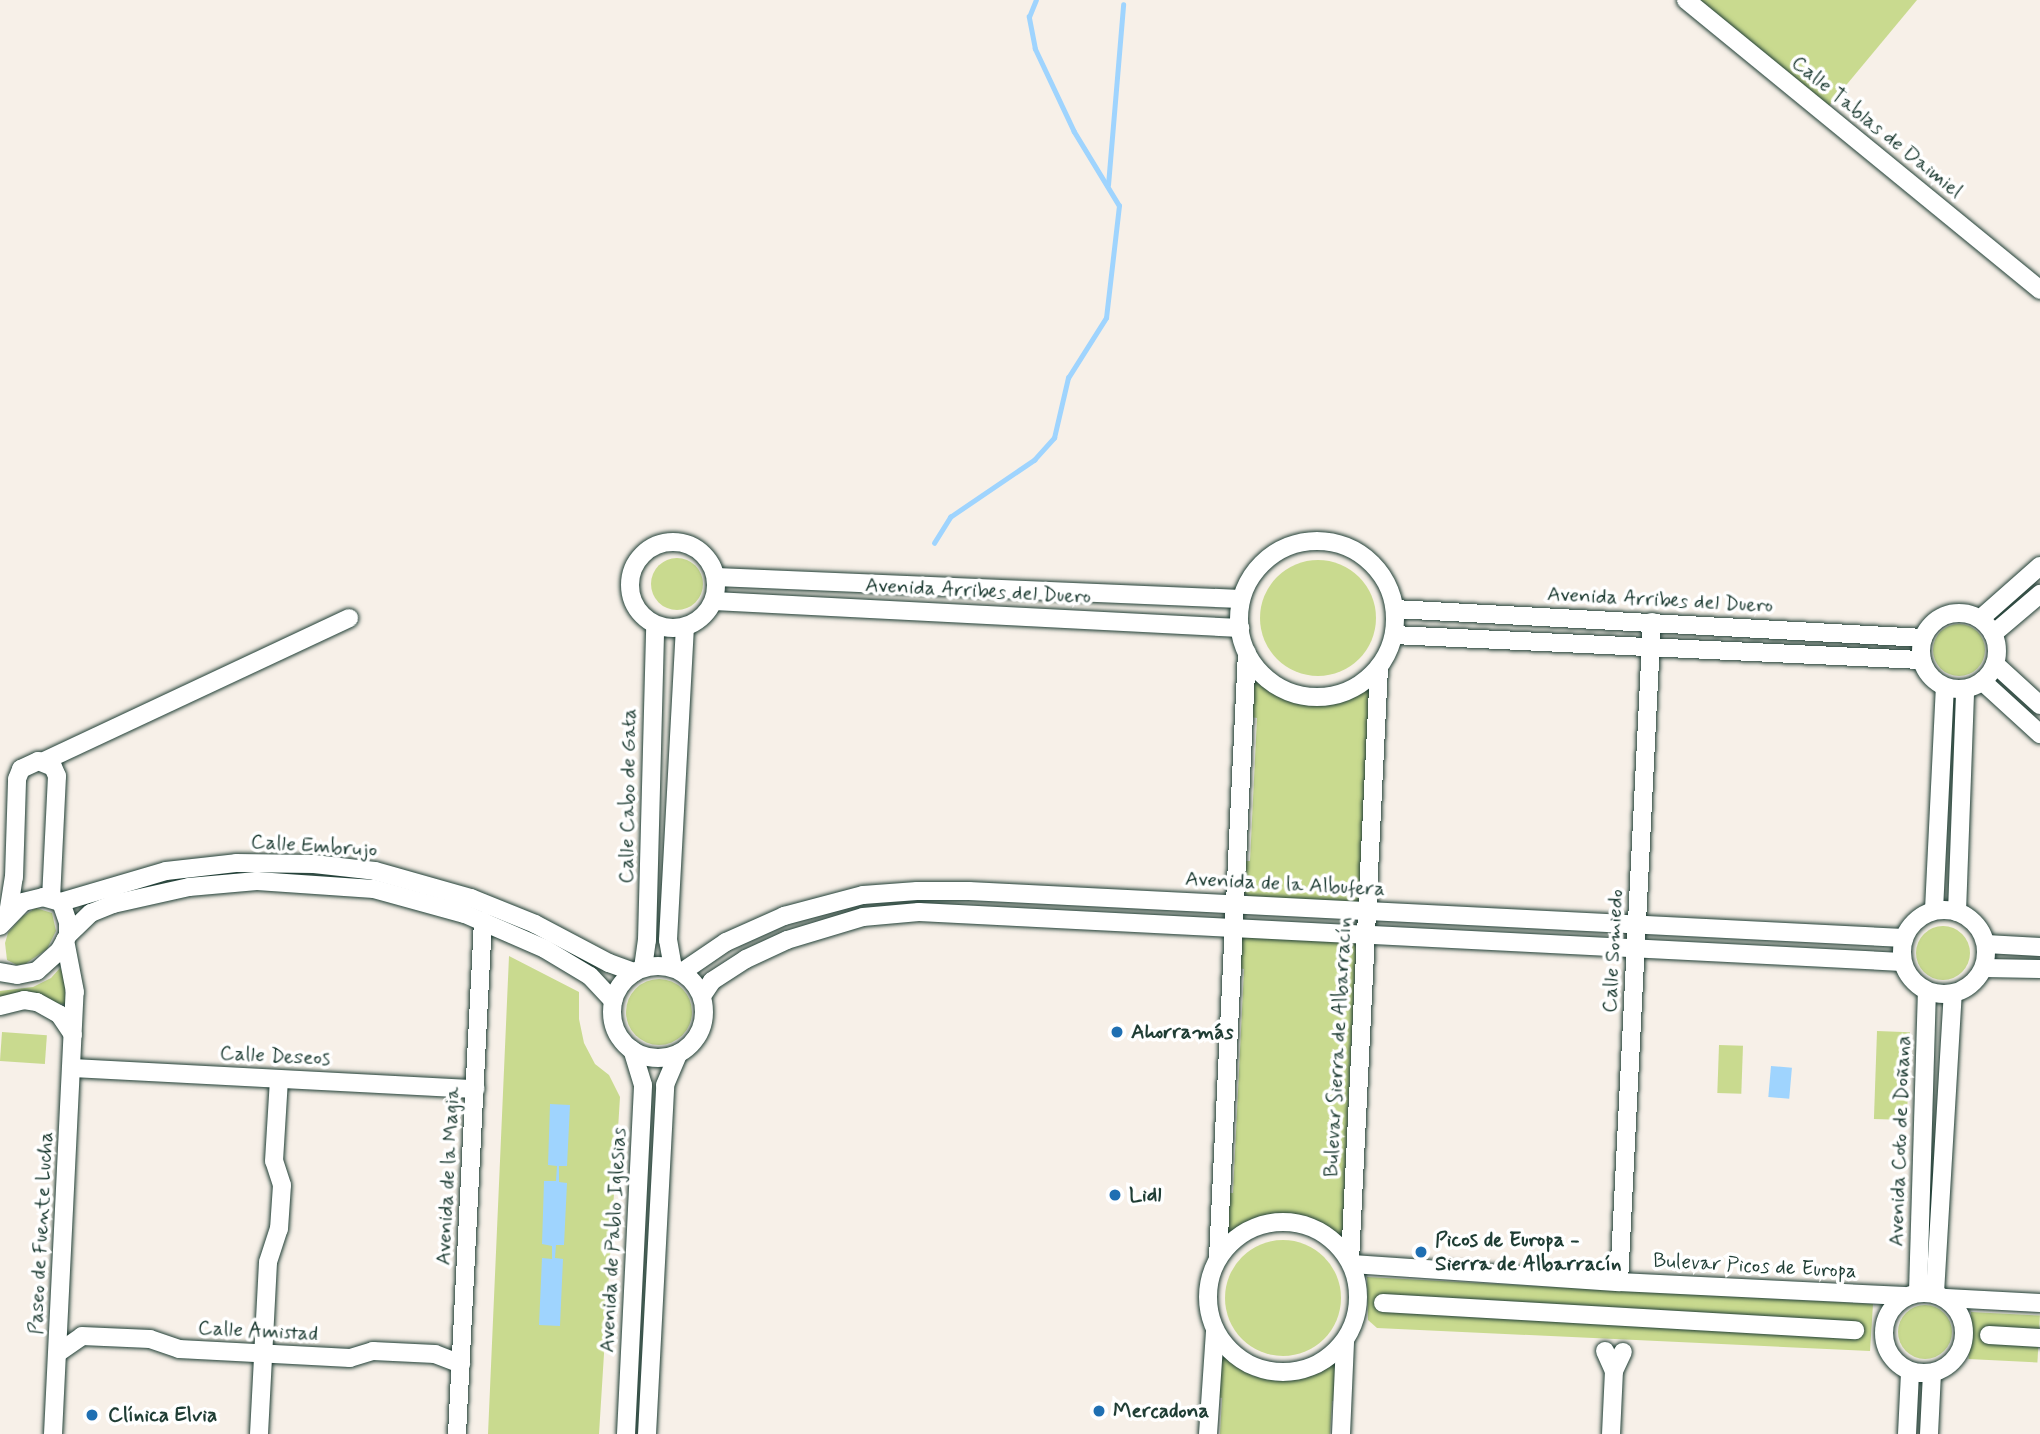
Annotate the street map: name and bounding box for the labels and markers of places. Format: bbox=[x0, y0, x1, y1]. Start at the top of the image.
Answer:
place label: Ahorramás bbox=[1131, 1019, 1234, 1045]
marker: Ahorramás bbox=[1109, 1024, 1125, 1040]
place label: Lidl bbox=[1129, 1182, 1161, 1208]
marker: Lidl bbox=[1107, 1187, 1123, 1203]
place label: Picos de Europa - Sierra de Albarracín bbox=[1435, 1227, 1621, 1277]
marker: Picos de Europa - Sierra de Albarracín bbox=[1413, 1244, 1429, 1260]
place label: Mercadona bbox=[1113, 1398, 1209, 1424]
place label: Clínica Elvia bbox=[108, 1402, 220, 1428]
marker: Mercadona bbox=[1091, 1403, 1107, 1419]
marker: Clínica Elvia bbox=[82, 1405, 102, 1425]

